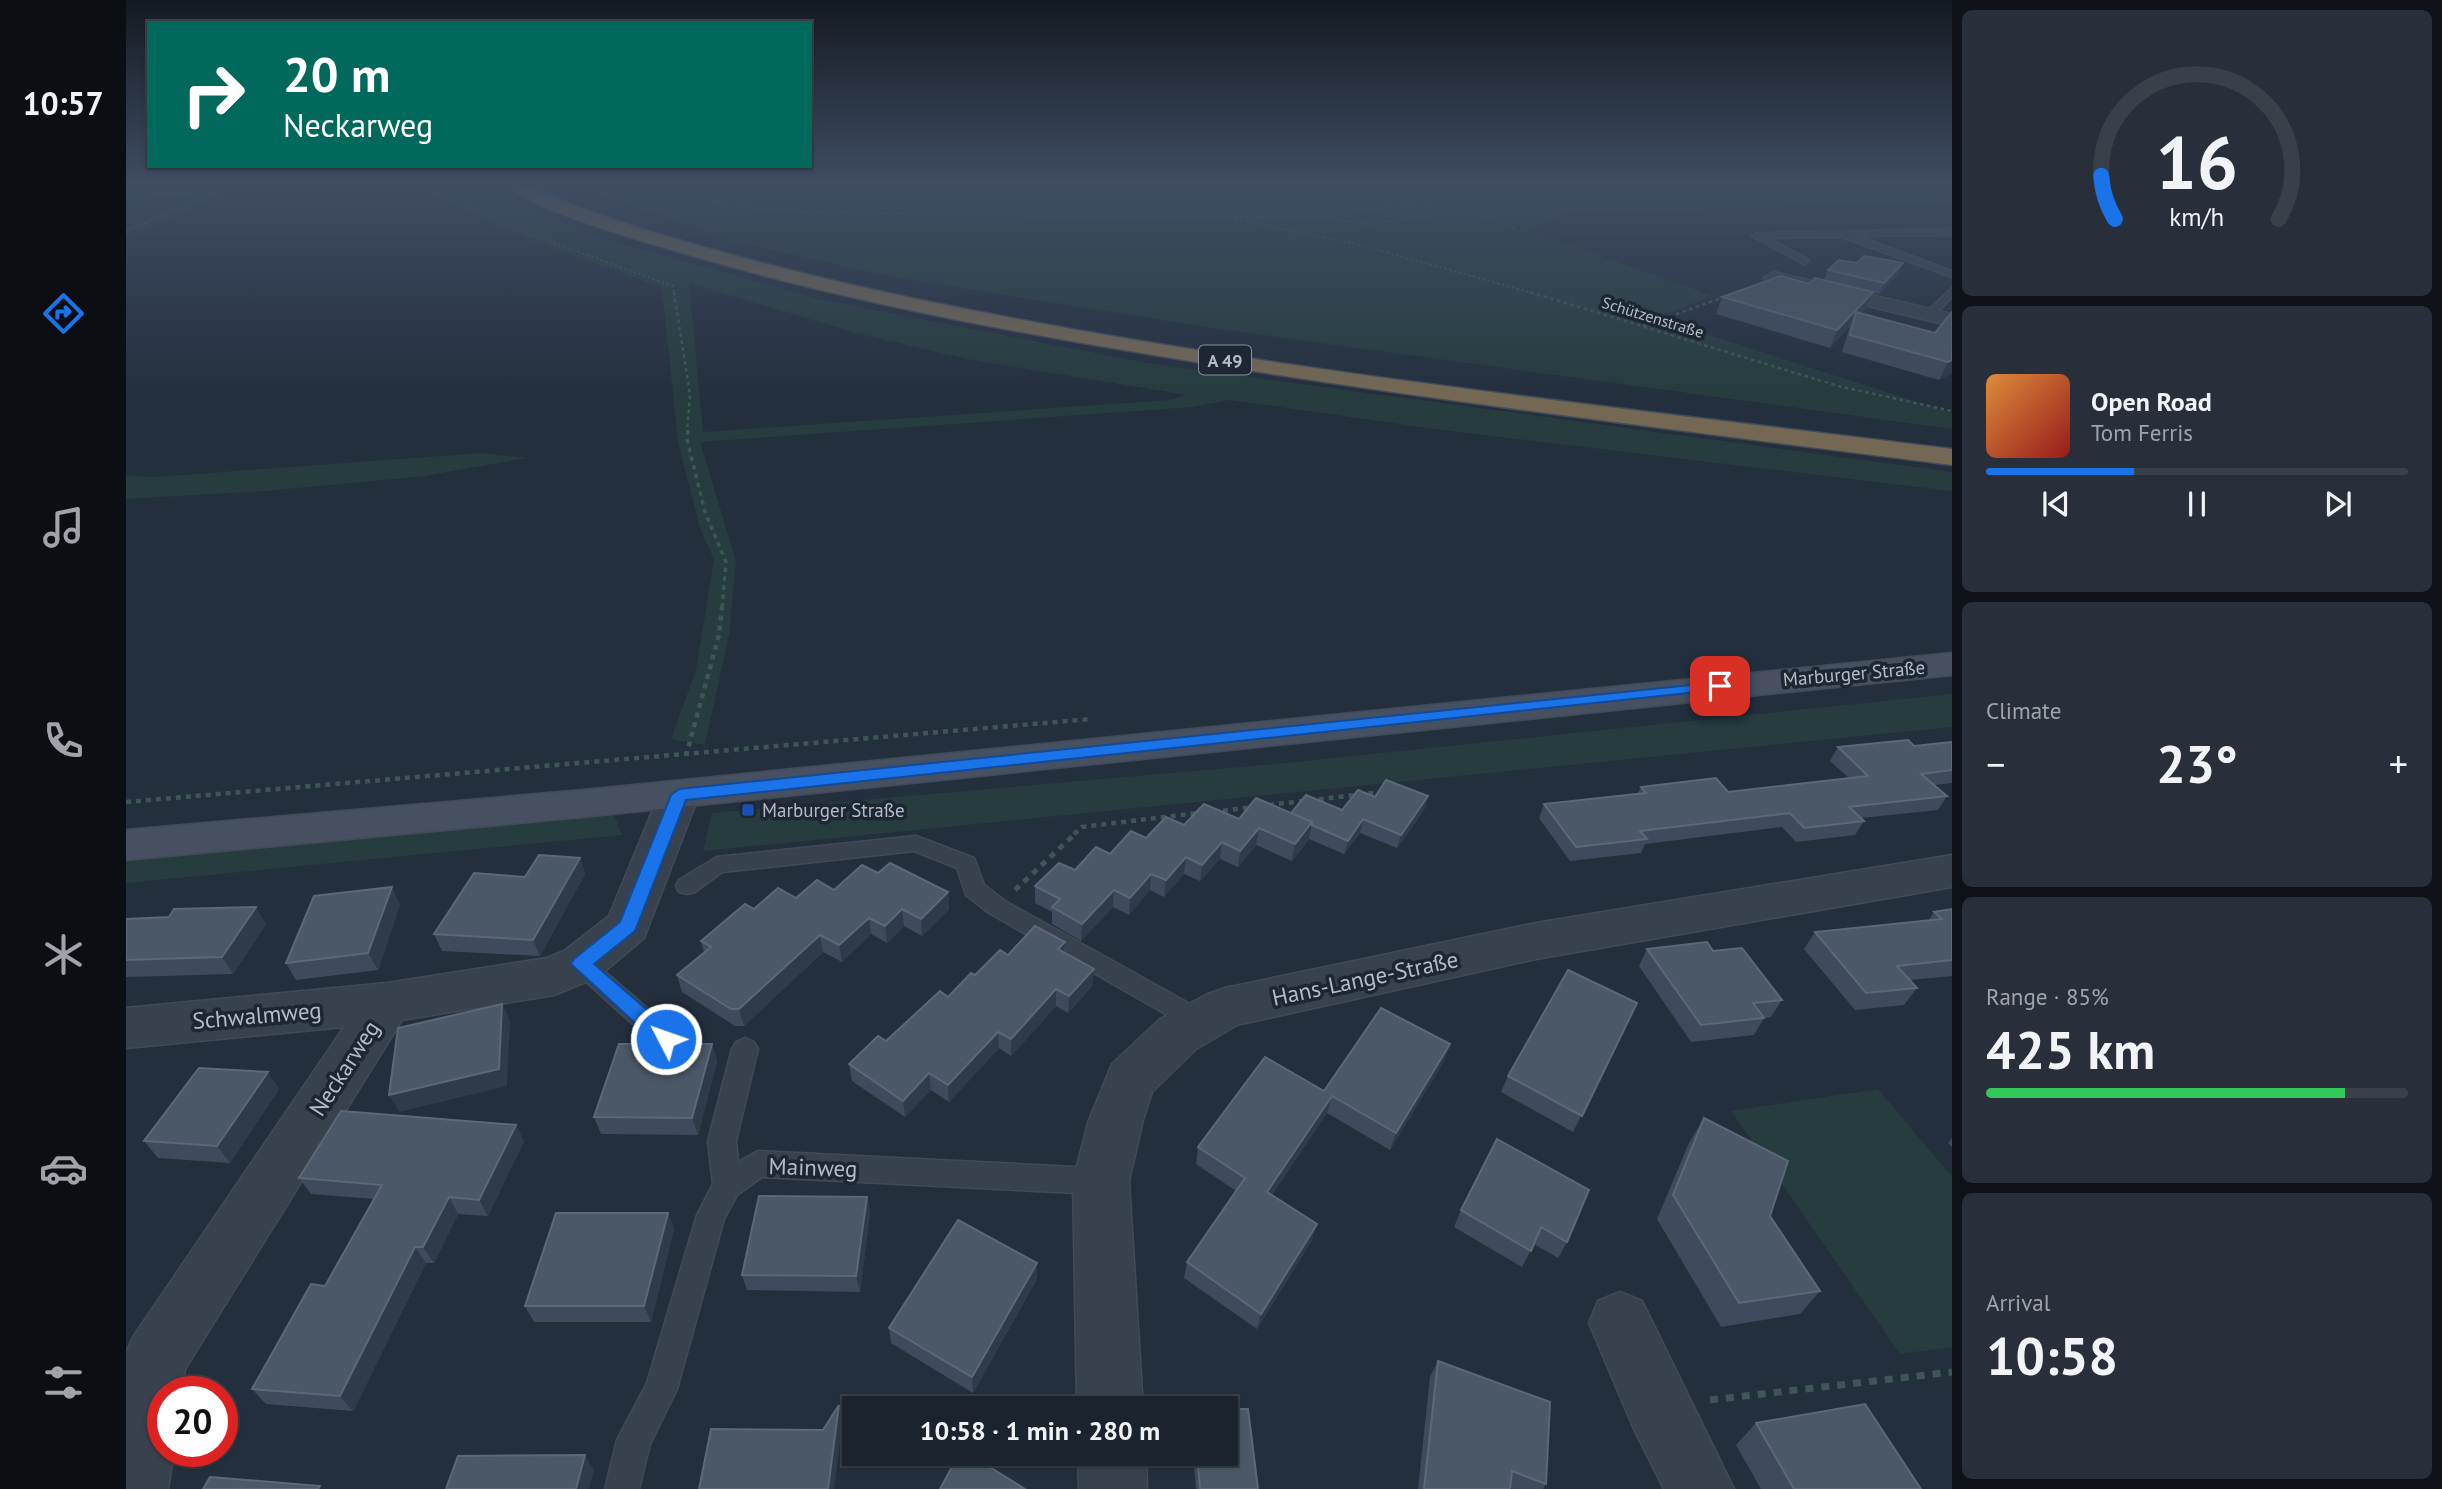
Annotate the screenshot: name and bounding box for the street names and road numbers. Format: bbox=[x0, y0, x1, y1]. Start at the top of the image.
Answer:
street label: Schützenstraße bbox=[1600, 292, 1706, 342]
road number: A 49 bbox=[1199, 346, 1251, 374]
street label: Marburger Straße bbox=[1782, 655, 1926, 691]
street label: Hans-Lange-Straße bbox=[1269, 944, 1461, 1012]
street label: Schwalmweg bbox=[191, 995, 323, 1035]
street label: Neckarweg bbox=[302, 1015, 386, 1121]
street label: Mainweg bbox=[768, 1151, 858, 1183]

